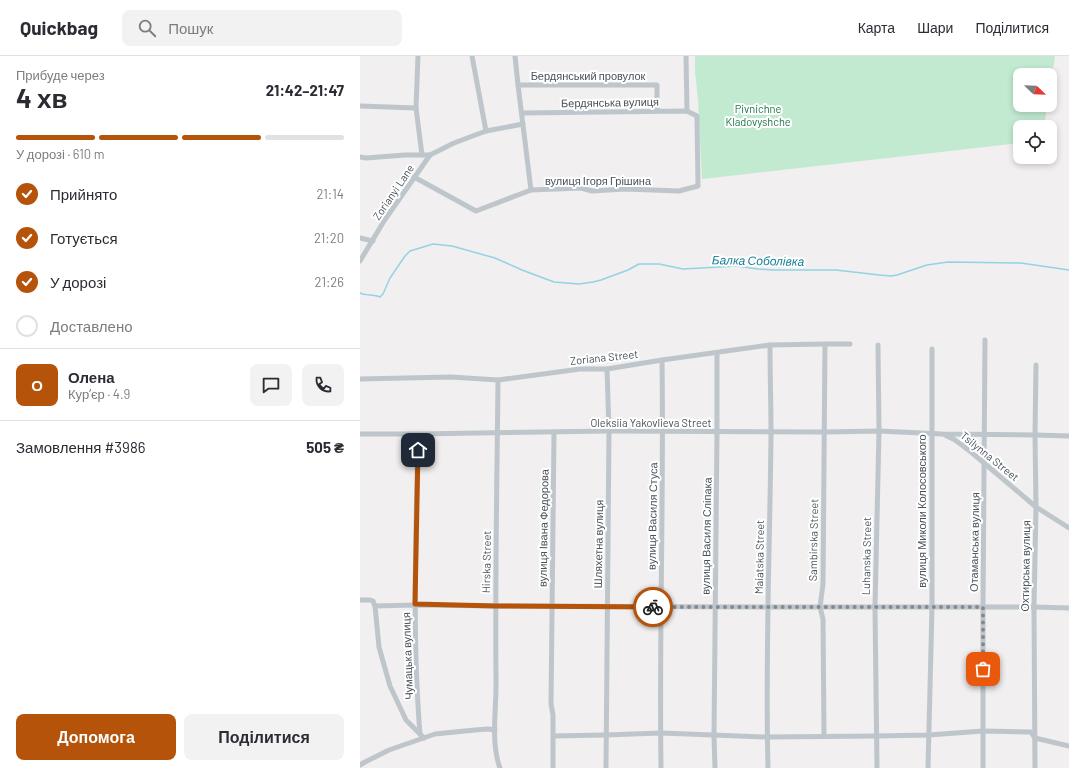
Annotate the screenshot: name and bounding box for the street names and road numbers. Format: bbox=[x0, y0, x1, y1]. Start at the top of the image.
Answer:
street label: Бердянський провулок bbox=[531, 69, 646, 82]
street label: Бердянська вулиця bbox=[561, 95, 659, 109]
street label: Zorianyi Lane bbox=[370, 162, 416, 222]
street label: вулиця Ігоря Грішина bbox=[545, 174, 652, 187]
street label: Zoriana Street bbox=[569, 347, 639, 367]
street label: Oleksiia Yakovlieva Street bbox=[590, 416, 712, 429]
street label: Tsilynna Street bbox=[958, 429, 1022, 483]
street label: вулиця Миколи Колосовського bbox=[915, 434, 928, 588]
street label: вулиця Василя Стуса bbox=[645, 461, 659, 570]
street label: вулиця Івана Федорова bbox=[535, 468, 551, 587]
street label: вулиця Василя Сліпака bbox=[698, 476, 714, 595]
street label: Отаманська вулиця bbox=[967, 492, 981, 592]
street label: Sambirska Street bbox=[806, 499, 820, 581]
street label: Шляхетна вулиця bbox=[591, 500, 605, 588]
street label: Luhanska Street bbox=[859, 517, 873, 595]
street label: Maiatska Street bbox=[752, 520, 766, 594]
street label: Охтирська вулиця bbox=[1018, 520, 1032, 612]
street label: Hirska Street bbox=[479, 531, 493, 593]
street label: Чумацька вулиця bbox=[399, 612, 415, 700]

